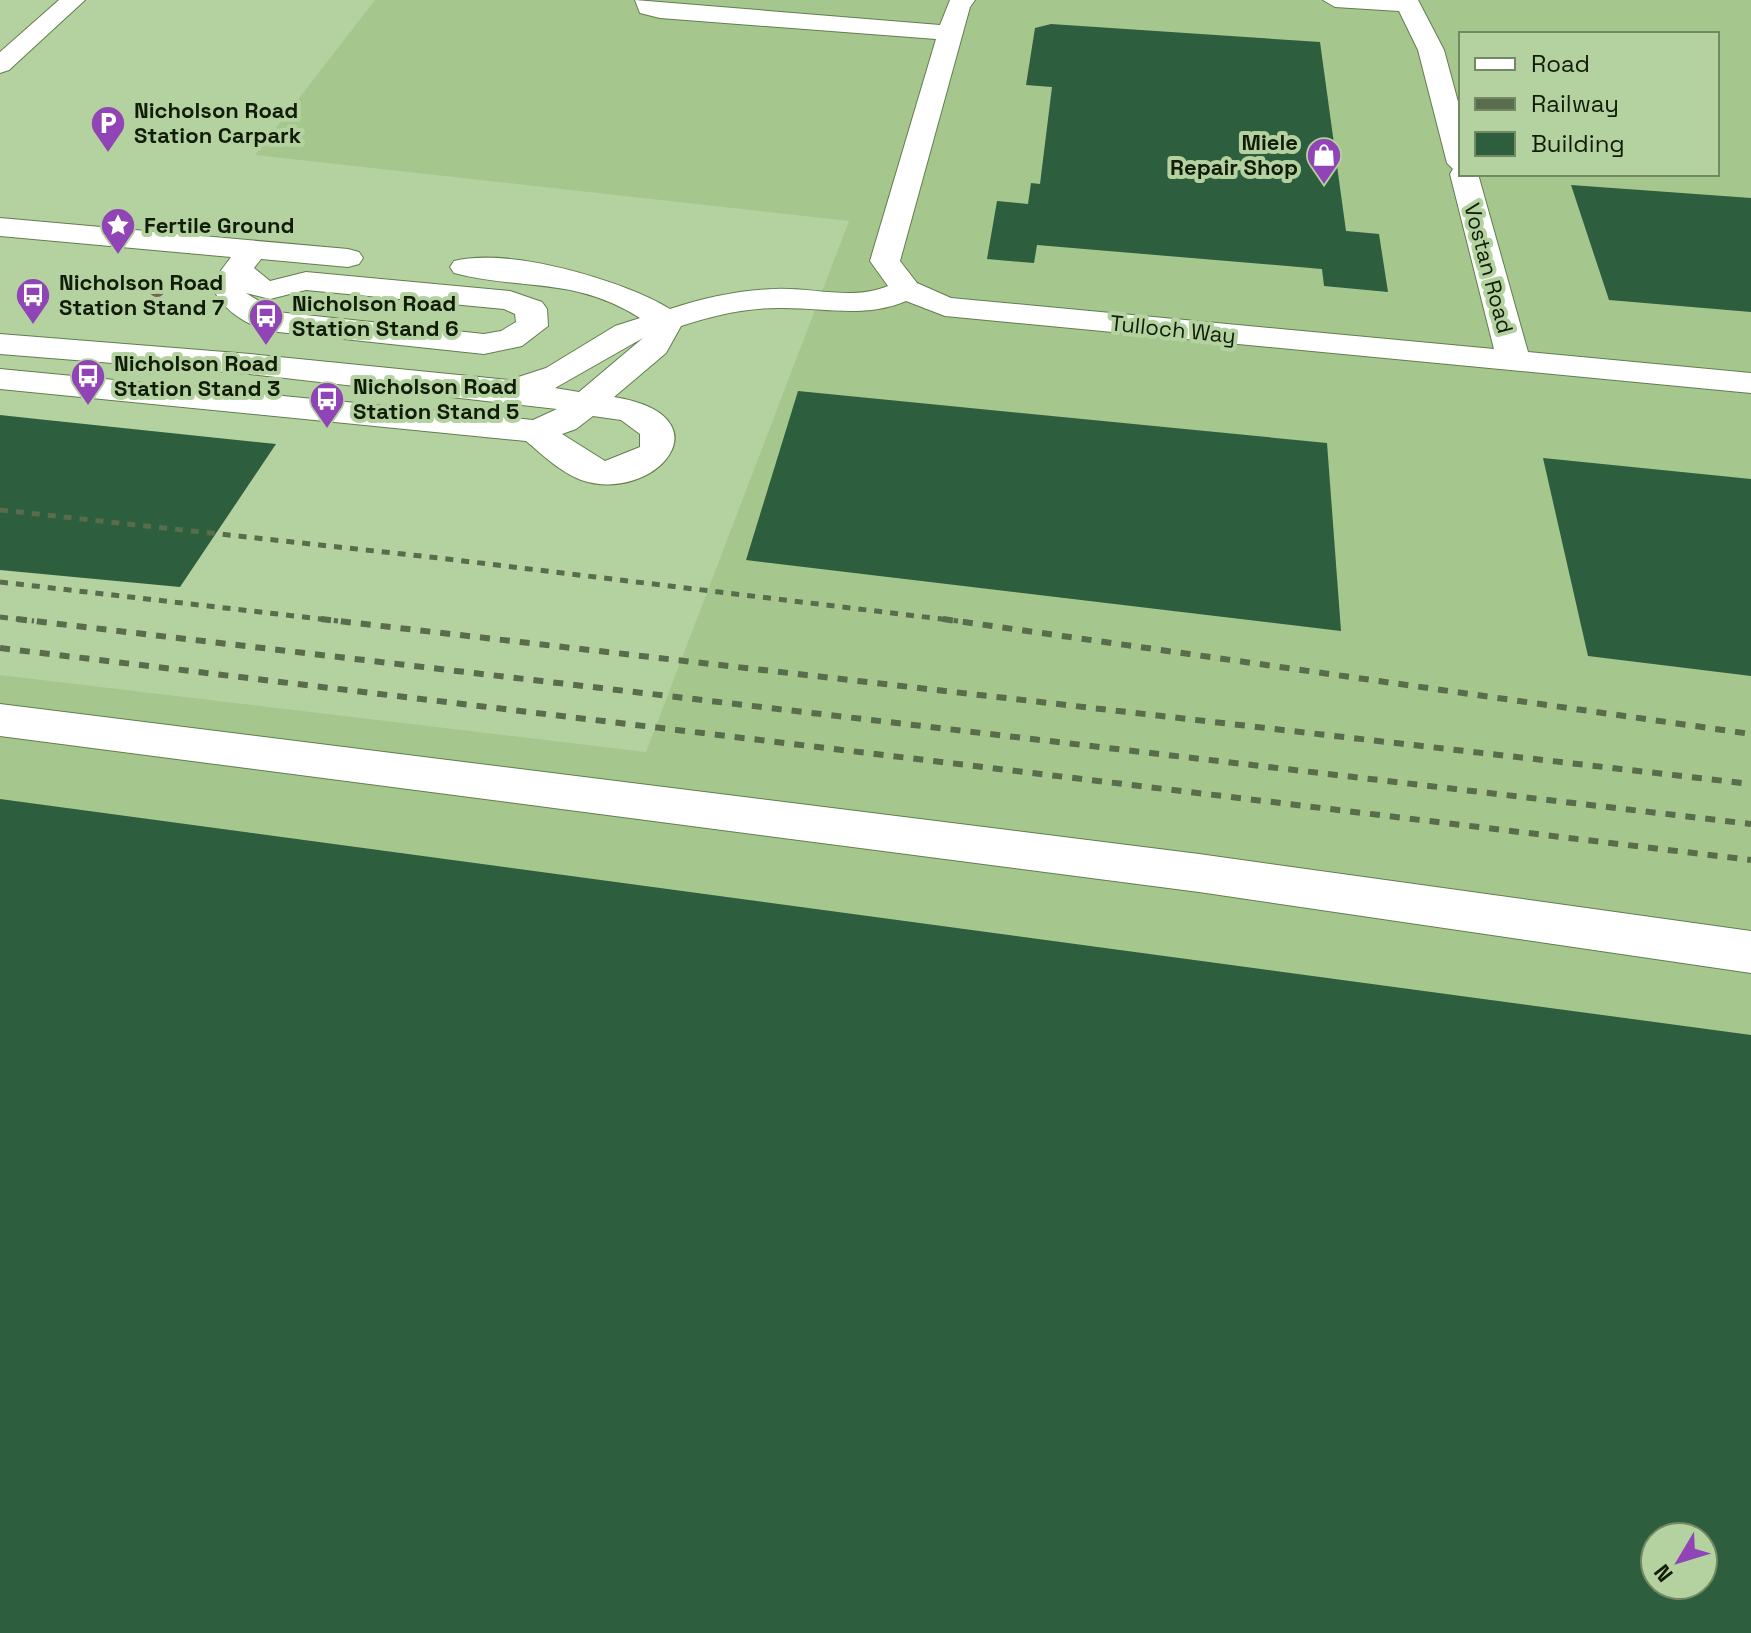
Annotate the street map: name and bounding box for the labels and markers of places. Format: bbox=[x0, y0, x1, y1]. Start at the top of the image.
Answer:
place label: Nicholson Road Station Carpark bbox=[134, 96, 302, 149]
parking icon: Nicholson Road Station Carpark bbox=[89, 104, 127, 154]
place label: Miele Repair Shop bbox=[1170, 128, 1298, 181]
shop icon: Miele Repair Shop bbox=[1305, 136, 1343, 186]
place icon: Fertile Ground bbox=[99, 206, 137, 256]
place label: Fertile Ground bbox=[144, 211, 295, 239]
place label: Nicholson Road Station Stand 7 bbox=[59, 268, 224, 321]
bus stop icon: Nicholson Road Station Stand 7 bbox=[14, 276, 52, 326]
place label: Nicholson Road Station Stand 6 bbox=[292, 289, 459, 342]
bus stop icon: Nicholson Road Station Stand 6 bbox=[247, 297, 285, 347]
place label: Nicholson Road Station Stand 3 bbox=[114, 349, 280, 402]
bus stop icon: Nicholson Road Station Stand 3 bbox=[69, 357, 107, 407]
place label: Nicholson Road Station Stand 5 bbox=[353, 372, 519, 425]
bus stop icon: Nicholson Road Station Stand 5 bbox=[308, 380, 346, 430]

